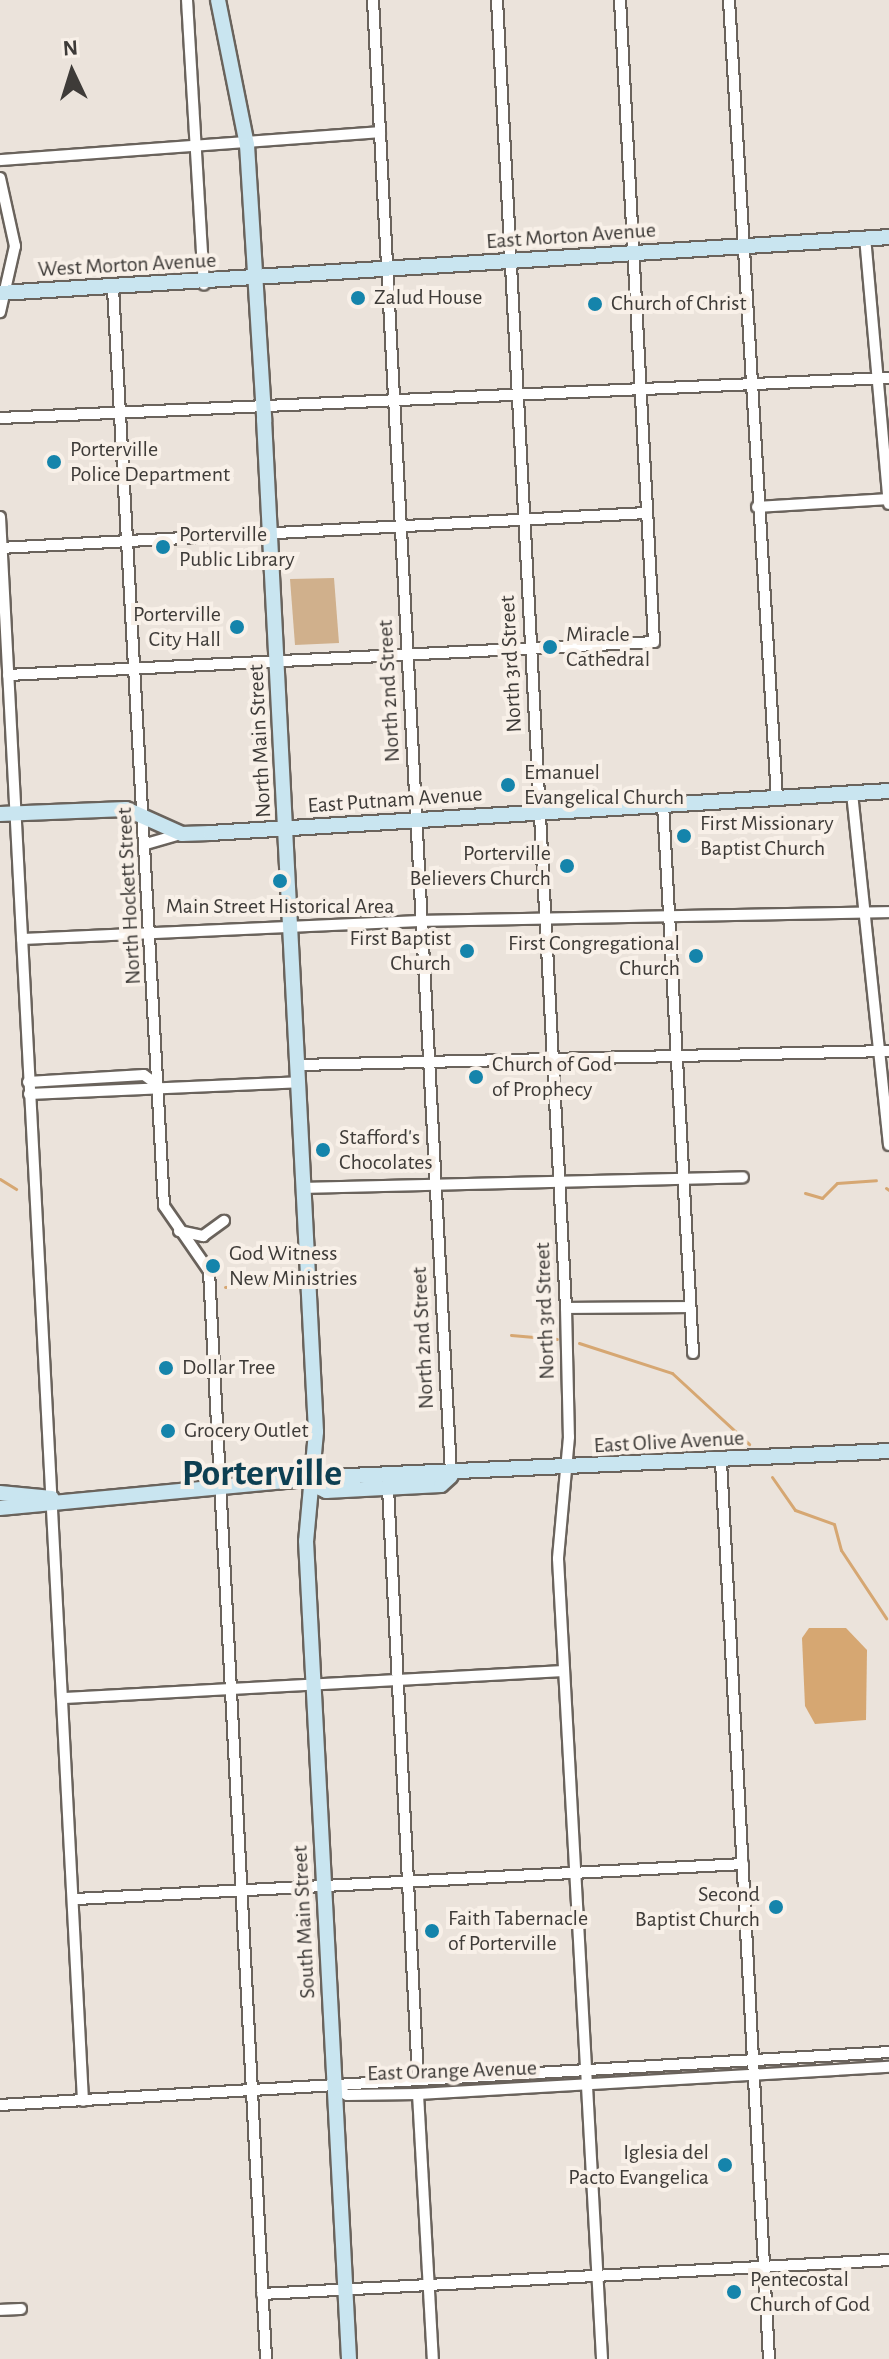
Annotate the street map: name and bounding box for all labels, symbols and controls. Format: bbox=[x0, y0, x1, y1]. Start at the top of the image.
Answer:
north arrow bbox=[32, 32, 112, 112]
text: N bbox=[62, 37, 79, 60]
street label: East Morton Avenue bbox=[485, 217, 657, 255]
street label: West Morton Avenue bbox=[37, 247, 217, 283]
place label: Zalud House bbox=[374, 285, 482, 311]
marker: Zalud House bbox=[349, 289, 367, 307]
place label: Church of Christ bbox=[611, 291, 746, 317]
marker: Church of Christ bbox=[586, 295, 604, 313]
place label: Porterville Police Department bbox=[70, 436, 230, 488]
marker: Porterville Police Department bbox=[45, 453, 63, 471]
place label: Porterville Public Library bbox=[179, 521, 295, 572]
marker: Porterville Public Library bbox=[154, 538, 172, 556]
street label: North 3rd Street bbox=[494, 595, 528, 733]
place label: Porterville City Hall bbox=[133, 601, 221, 652]
marker: Porterville City Hall bbox=[228, 618, 246, 636]
street label: North 2nd Street bbox=[372, 619, 406, 763]
place label: Miracle Cathedral bbox=[566, 621, 650, 672]
marker: Miracle Cathedral bbox=[541, 638, 559, 656]
street label: North Main Street bbox=[243, 664, 277, 818]
place label: Emanuel Evangelical Church bbox=[524, 759, 684, 810]
marker: Emanuel Evangelical Church bbox=[499, 776, 517, 794]
street label: East Putnam Avenue bbox=[307, 781, 483, 819]
street label: North Hockett Street bbox=[111, 807, 147, 985]
place label: First Missionary Baptist Church bbox=[700, 810, 834, 862]
marker: First Missionary Baptist Church bbox=[675, 827, 693, 845]
place label: Porterville Believers Church bbox=[409, 840, 551, 892]
marker: Porterville Believers Church bbox=[558, 857, 576, 875]
marker: Main Street Historical Area bbox=[271, 872, 289, 890]
place label: Main Street Historical Area bbox=[166, 894, 394, 920]
place label: First Baptist Church bbox=[350, 925, 451, 976]
place label: First Congregational Church bbox=[508, 930, 680, 982]
marker: First Baptist Church bbox=[458, 942, 476, 960]
marker: First Congregational Church bbox=[687, 947, 705, 965]
place label: Church of God of Prophecy bbox=[492, 1051, 612, 1102]
marker: Church of God of Prophecy bbox=[467, 1068, 485, 1086]
place label: Stafford's Chocolates bbox=[339, 1124, 433, 1176]
marker: Stafford's Chocolates bbox=[314, 1141, 332, 1159]
place label: God Witness New Ministries bbox=[229, 1240, 357, 1292]
street label: North 3rd Street bbox=[529, 1242, 561, 1380]
marker: God Witness New Ministries bbox=[204, 1257, 222, 1275]
street label: North 2nd Street bbox=[406, 1266, 440, 1410]
place label: Dollar Tree bbox=[182, 1355, 275, 1381]
marker: Dollar Tree bbox=[157, 1359, 175, 1377]
place label: Grocery Outlet bbox=[184, 1418, 308, 1444]
marker: Grocery Outlet bbox=[159, 1422, 177, 1440]
street label: East Olive Avenue bbox=[593, 1425, 745, 1459]
district label: Porterville bbox=[182, 1452, 342, 1498]
street label: South Main Street bbox=[287, 1845, 321, 1999]
place label: Second Baptist Church bbox=[635, 1881, 760, 1932]
marker: Second Baptist Church bbox=[767, 1898, 785, 1916]
place label: Faith Tabernacle of Porterville bbox=[448, 1905, 588, 1956]
marker: Faith Tabernacle of Porterville bbox=[423, 1922, 441, 1940]
street label: East Orange Avenue bbox=[367, 2055, 537, 2087]
place label: Iglesia del Pacto Evangelica bbox=[568, 2139, 709, 2190]
marker: Iglesia del Pacto Evangelica bbox=[716, 2156, 734, 2174]
place label: Pentecostal Church of God bbox=[750, 2266, 870, 2318]
marker: Pentecostal Church of God bbox=[725, 2283, 743, 2301]

